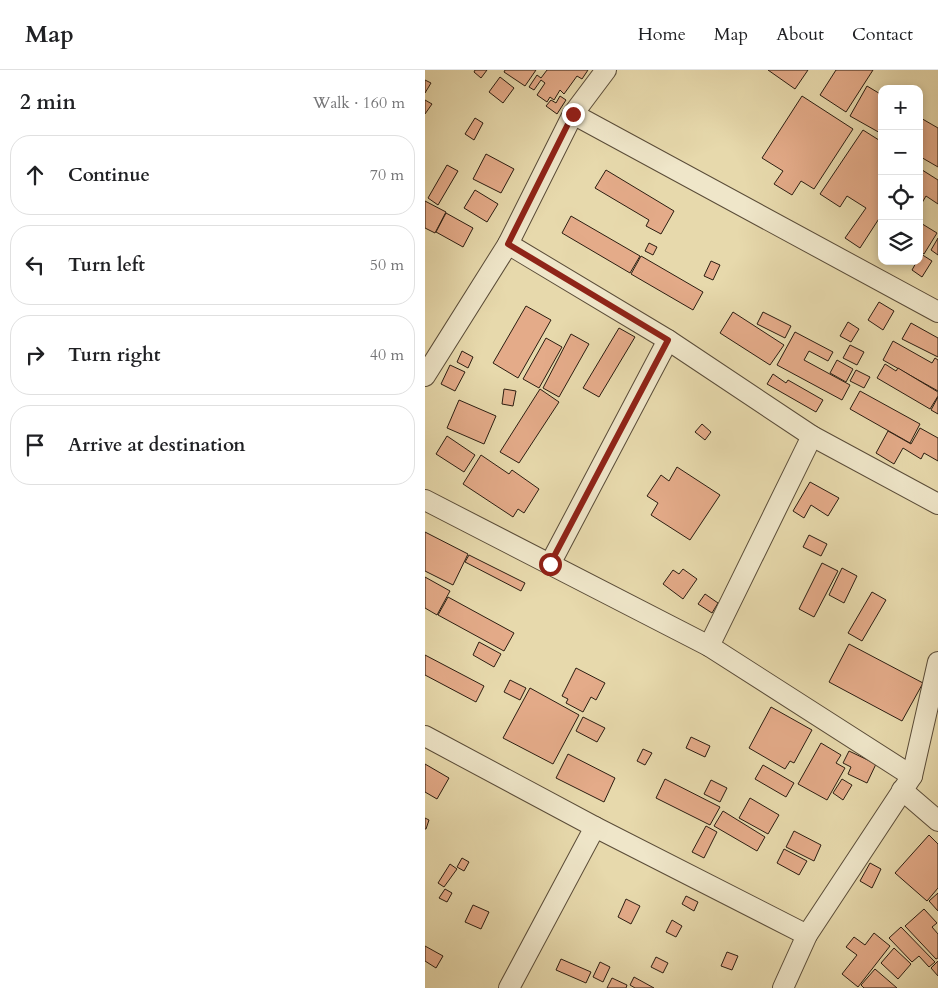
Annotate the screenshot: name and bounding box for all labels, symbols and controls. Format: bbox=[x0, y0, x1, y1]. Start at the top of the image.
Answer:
text: Map bbox=[25, 18, 74, 51]
text: Home bbox=[638, 22, 686, 47]
text: Map bbox=[714, 22, 748, 47]
text: About bbox=[776, 22, 824, 47]
text: Contact bbox=[852, 22, 913, 47]
map controls bbox=[878, 85, 923, 265]
button: + bbox=[878, 85, 923, 130]
text: 2 min bbox=[20, 88, 76, 117]
text: Walk · 160 m bbox=[313, 92, 405, 114]
route end bbox=[562, 103, 585, 126]
button: − bbox=[878, 130, 923, 175]
icon: ahead bbox=[21, 161, 49, 189]
text: Continue bbox=[68, 162, 150, 188]
text: 70 m bbox=[370, 164, 404, 186]
button: locate bbox=[878, 175, 923, 220]
button: layers bbox=[878, 220, 923, 265]
icon: left bbox=[21, 251, 49, 279]
text: Turn left bbox=[68, 252, 145, 278]
text: 50 m bbox=[370, 254, 404, 276]
icon: right bbox=[21, 341, 49, 369]
text: Turn right bbox=[68, 342, 160, 368]
text: 40 m bbox=[370, 344, 404, 366]
icon: arrive bbox=[21, 431, 49, 459]
text: Arrive at destination bbox=[68, 432, 245, 458]
route start bbox=[539, 553, 562, 576]

